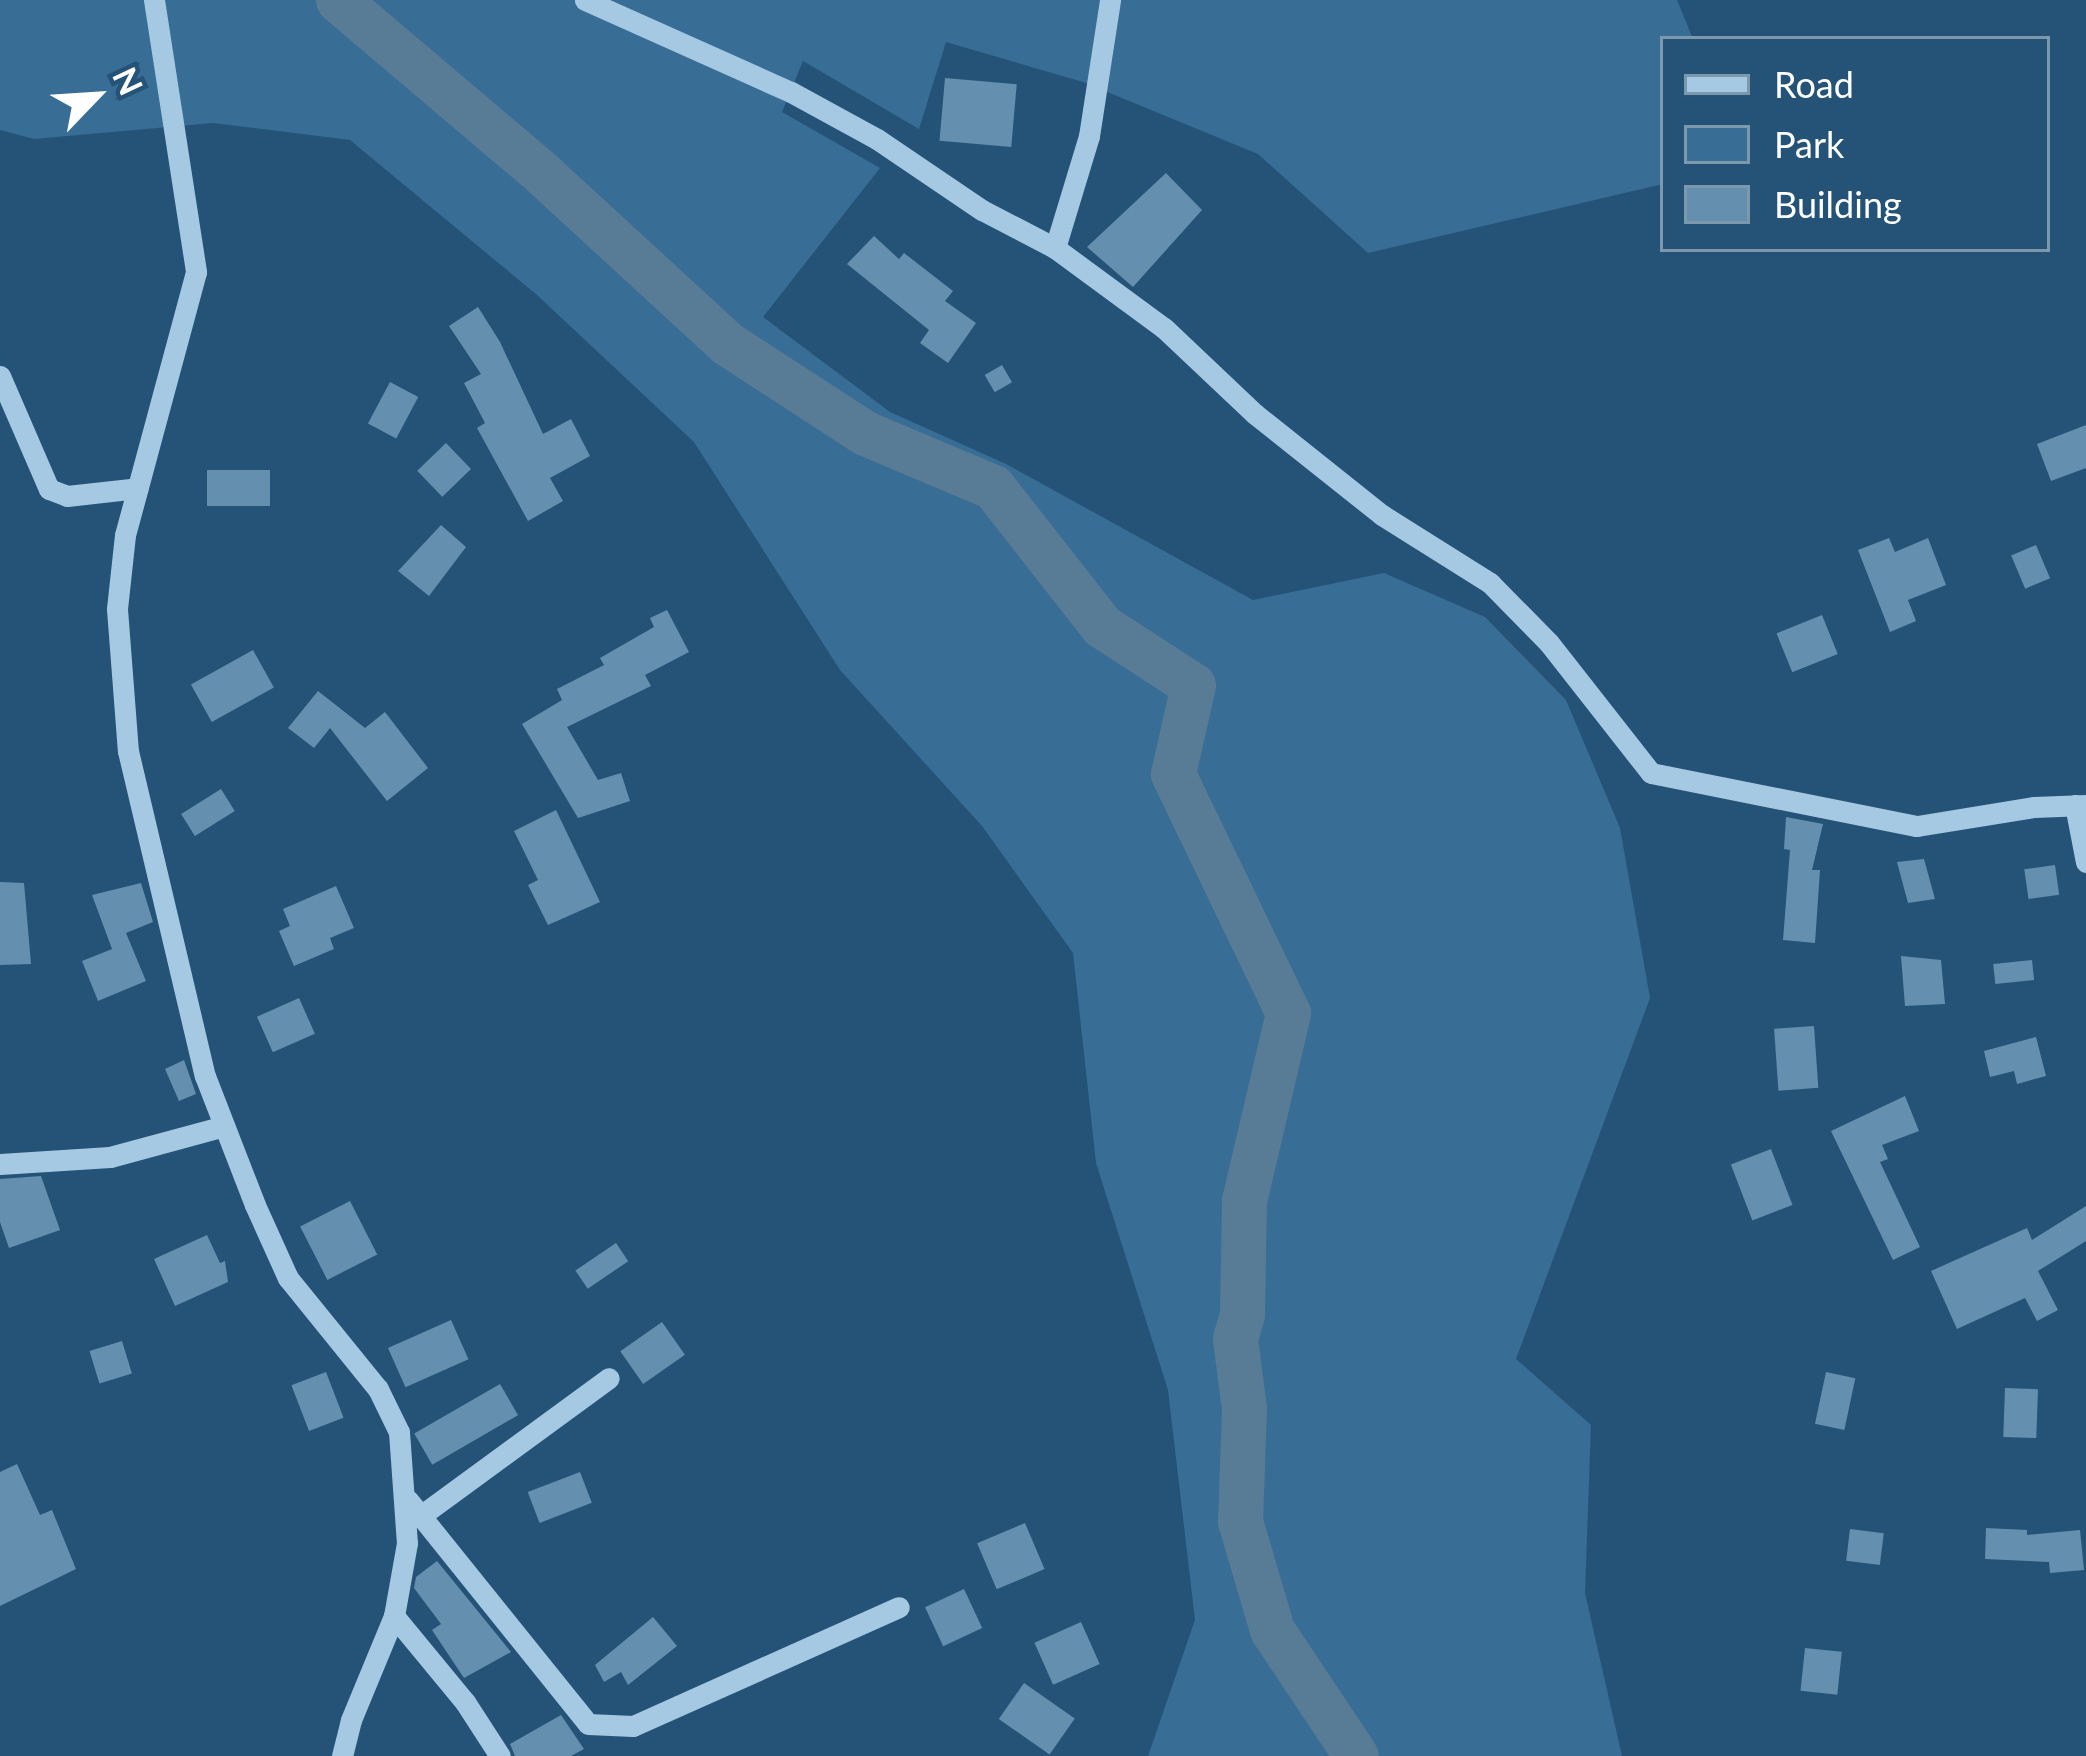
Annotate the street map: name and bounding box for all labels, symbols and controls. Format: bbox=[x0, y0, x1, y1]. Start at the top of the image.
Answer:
north arrow bbox=[36, 36, 156, 156]
legend bbox=[1660, 36, 2050, 252]
text: N bbox=[105, 61, 152, 101]
text: Road bbox=[1774, 62, 1854, 106]
text: Park bbox=[1774, 122, 1844, 166]
text: Building bbox=[1774, 182, 1902, 226]

